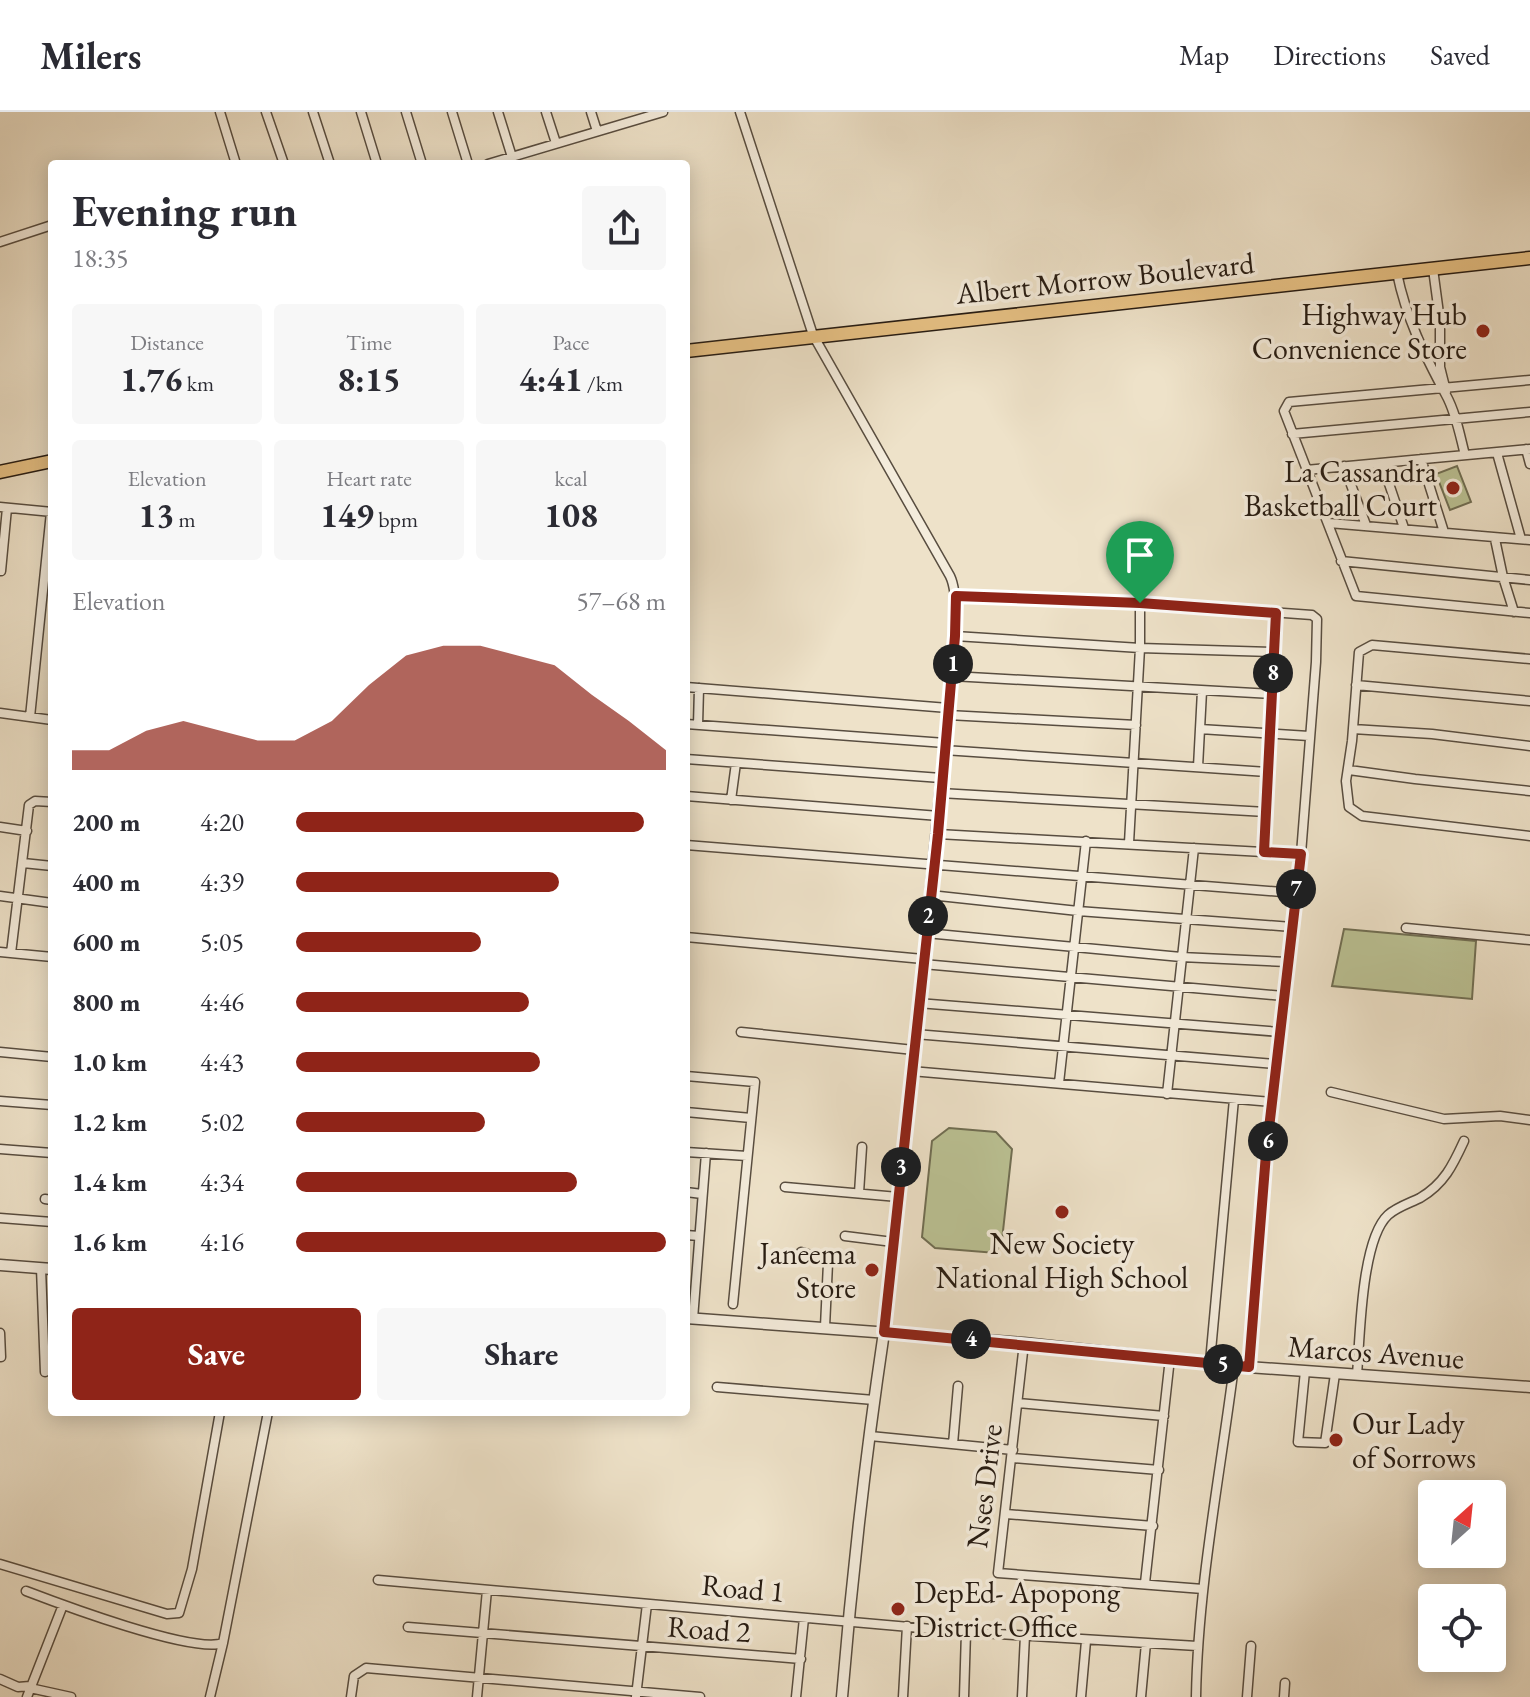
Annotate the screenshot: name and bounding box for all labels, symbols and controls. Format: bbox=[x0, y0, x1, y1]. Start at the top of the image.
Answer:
text: Milers bbox=[40, 31, 142, 80]
text: Map bbox=[1179, 37, 1229, 73]
text: Directions bbox=[1273, 37, 1386, 73]
text: Saved bbox=[1430, 37, 1490, 73]
text: Evening run bbox=[72, 182, 297, 239]
button: share bbox=[582, 186, 666, 270]
text: 18:35 bbox=[72, 241, 128, 275]
street label: Albert Morrow Boulevard bbox=[953, 243, 1257, 313]
place label: Highway Hub Convenience Store bbox=[1252, 295, 1467, 368]
marker: Highway Hub Convenience Store bbox=[1474, 322, 1492, 340]
text: Distance bbox=[130, 328, 204, 357]
text: Time bbox=[346, 328, 392, 357]
text: Pace bbox=[553, 328, 589, 357]
text: 1.76 bbox=[120, 357, 182, 401]
text: 8:15 bbox=[337, 357, 401, 401]
text: 4:41 bbox=[519, 357, 582, 401]
text: km bbox=[182, 369, 214, 398]
text: /km bbox=[582, 369, 623, 398]
place label: La Cassandra Basketball Court bbox=[1244, 452, 1438, 525]
text: Elevation bbox=[127, 464, 207, 493]
text: Heart rate bbox=[326, 464, 412, 493]
text: kcal bbox=[554, 464, 588, 493]
marker: La Cassandra Basketball Court bbox=[1444, 479, 1462, 497]
text: 13 bbox=[138, 493, 174, 537]
text: 149 bbox=[320, 493, 374, 537]
text: 108 bbox=[544, 493, 598, 537]
text: m bbox=[174, 505, 196, 534]
text: bpm bbox=[374, 505, 418, 534]
pin bbox=[1106, 521, 1174, 603]
icon: arrive bbox=[1118, 533, 1162, 577]
text: Elevation bbox=[72, 584, 166, 618]
text: 57–68 m bbox=[576, 584, 666, 618]
pin: 1 bbox=[933, 644, 973, 684]
text: 1 bbox=[947, 649, 959, 678]
pin: 8 bbox=[1253, 653, 1293, 693]
text: 8 bbox=[1267, 658, 1279, 687]
text: 200 m bbox=[72, 805, 140, 839]
text: 4:20 bbox=[200, 805, 244, 839]
text: 400 m bbox=[72, 865, 140, 899]
text: 4:39 bbox=[200, 865, 244, 899]
pin: 7 bbox=[1276, 869, 1316, 909]
text: 7 bbox=[1290, 874, 1302, 903]
pin: 2 bbox=[908, 896, 948, 936]
text: 2 bbox=[922, 901, 934, 930]
text: 600 m bbox=[72, 925, 140, 959]
text: 5:05 bbox=[200, 925, 244, 959]
text: 800 m bbox=[72, 985, 140, 1019]
text: 4:46 bbox=[200, 985, 244, 1019]
text: 1.0 km bbox=[72, 1045, 147, 1079]
text: 4:43 bbox=[200, 1045, 244, 1079]
text: 1.2 km bbox=[72, 1105, 147, 1139]
text: 5:02 bbox=[200, 1105, 244, 1139]
pin: 6 bbox=[1248, 1121, 1288, 1161]
text: 6 bbox=[1262, 1126, 1274, 1155]
pin: 3 bbox=[881, 1147, 921, 1187]
text: 3 bbox=[895, 1152, 907, 1181]
text: 1.4 km bbox=[72, 1165, 147, 1199]
text: 4:34 bbox=[200, 1165, 244, 1199]
marker: New Society National High School bbox=[1053, 1203, 1071, 1221]
place label: New Society National High School bbox=[936, 1224, 1188, 1297]
text: 1.6 km bbox=[72, 1225, 147, 1259]
text: 4:16 bbox=[200, 1225, 244, 1259]
place label: Janeema Store bbox=[757, 1234, 856, 1307]
marker: Janeema Store bbox=[863, 1261, 881, 1279]
button: Save bbox=[72, 1308, 361, 1400]
button: Share bbox=[377, 1308, 666, 1400]
pin: 4 bbox=[951, 1319, 991, 1359]
text: 4 bbox=[965, 1324, 977, 1353]
street label: Marcos Avenue bbox=[1287, 1326, 1465, 1378]
pin: 5 bbox=[1203, 1344, 1243, 1384]
text: 5 bbox=[1217, 1349, 1229, 1378]
place label: Our Lady of Sorrows bbox=[1352, 1404, 1476, 1477]
street label: Nses Drive bbox=[957, 1422, 1011, 1550]
marker: Our Lady of Sorrows bbox=[1327, 1431, 1345, 1449]
north arrow bbox=[1418, 1480, 1506, 1568]
map controls bbox=[1418, 1480, 1506, 1672]
street label: Road 1 bbox=[700, 1565, 786, 1611]
place label: DepEd- Apopong District Office bbox=[914, 1573, 1121, 1646]
button: locate bbox=[1418, 1584, 1506, 1672]
marker: DepEd- Apopong District Office bbox=[889, 1600, 907, 1618]
street label: Road 2 bbox=[666, 1607, 752, 1651]

